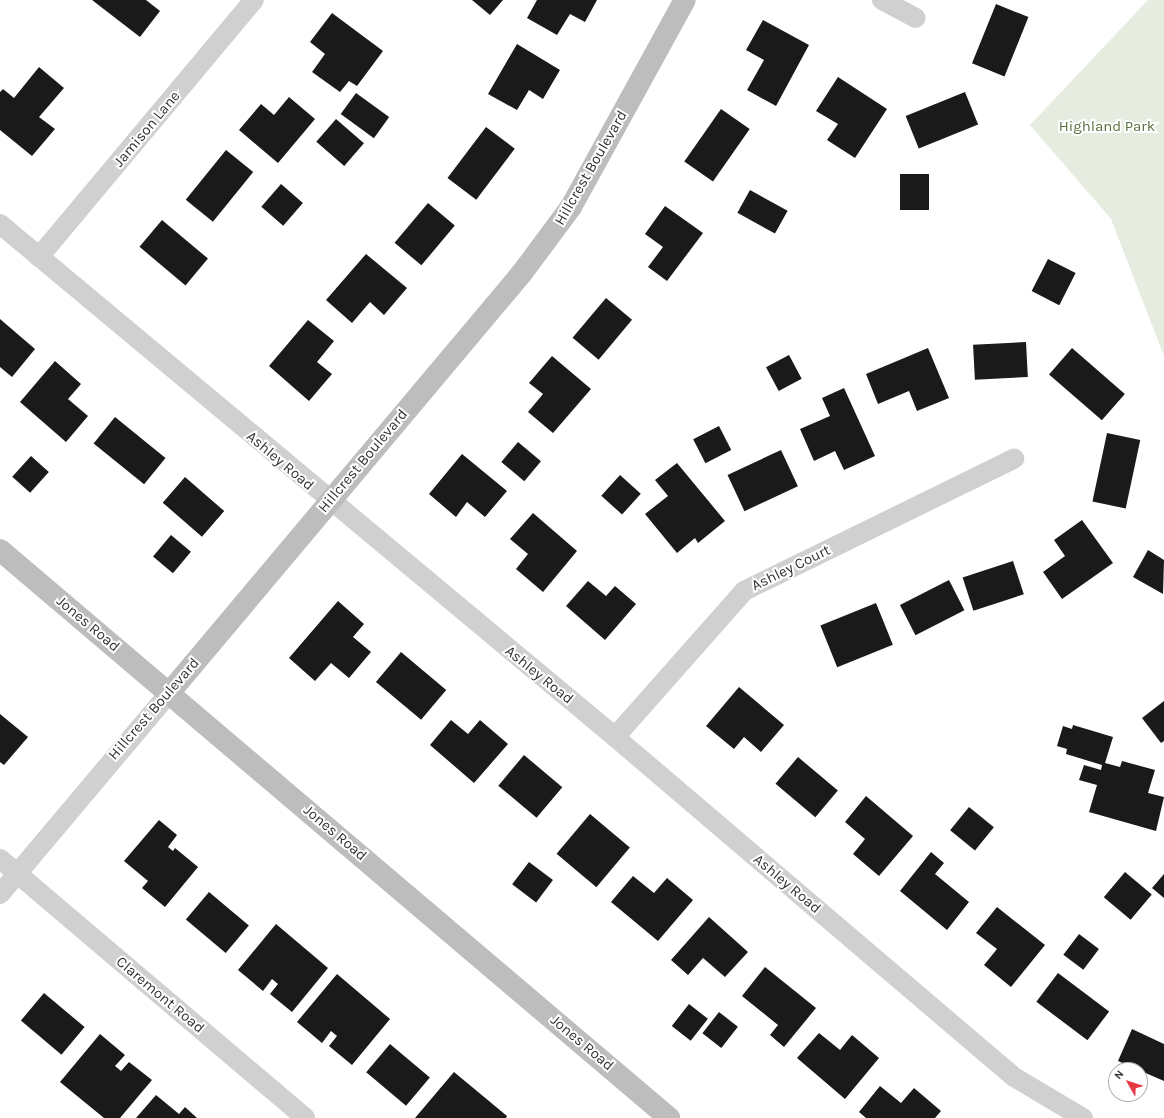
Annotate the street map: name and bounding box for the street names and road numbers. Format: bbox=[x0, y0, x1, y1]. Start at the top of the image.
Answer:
street label: Jamison Lane bbox=[110, 87, 184, 171]
street label: Hillcrest Boulevard bbox=[551, 107, 631, 229]
street label: Hillcrest Boulevard bbox=[314, 406, 412, 516]
street label: Ashley Road bbox=[243, 428, 317, 494]
street label: Ashley Court bbox=[749, 541, 833, 595]
street label: Jones Road bbox=[53, 592, 123, 656]
street label: Ashley Road bbox=[501, 642, 577, 708]
street label: Hillcrest Boulevard bbox=[105, 654, 203, 764]
street label: Jones Road bbox=[300, 801, 370, 865]
street label: Ashley Road bbox=[750, 851, 824, 917]
street label: Claremont Road bbox=[112, 953, 208, 1037]
street label: Jones Road bbox=[547, 1011, 617, 1075]

